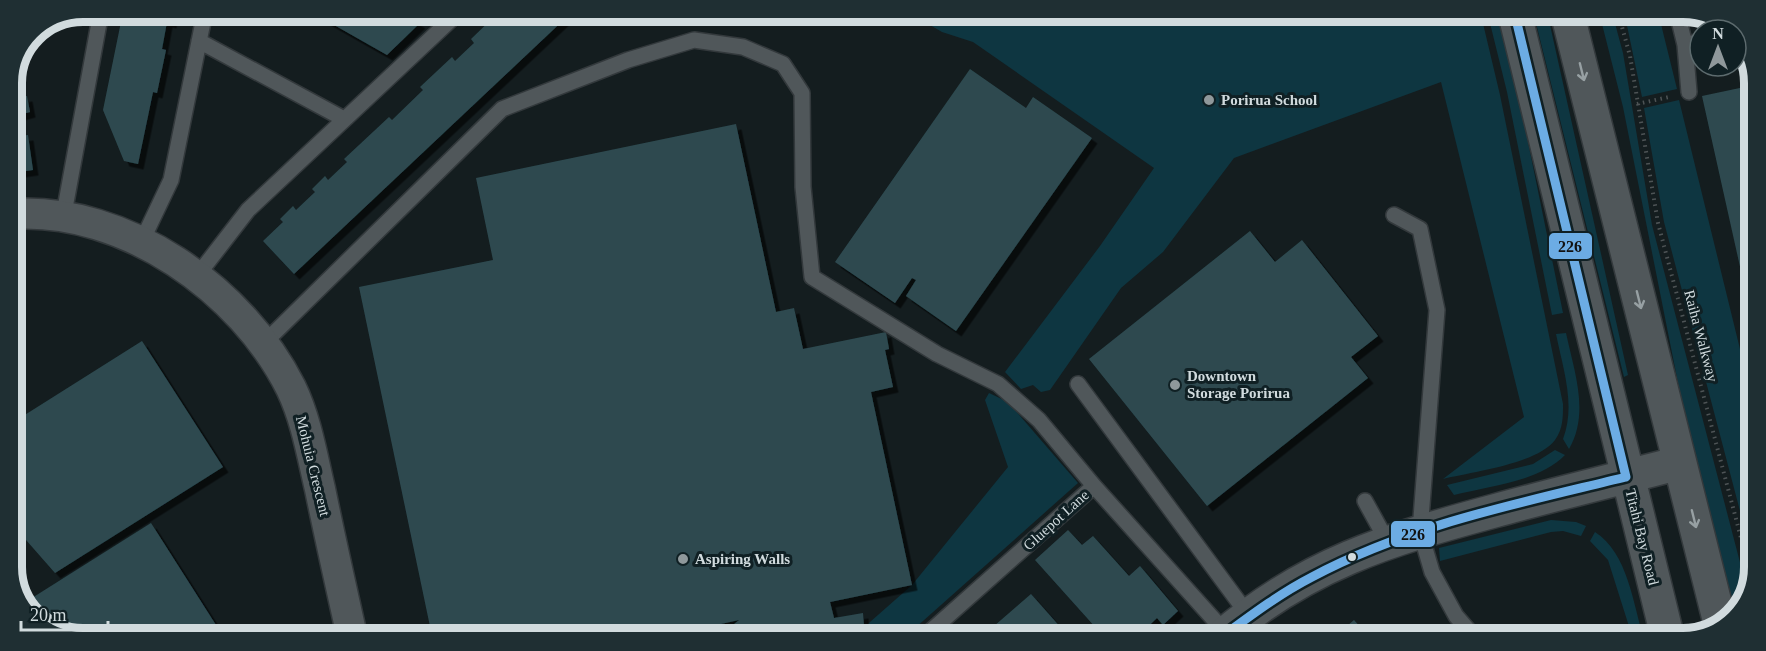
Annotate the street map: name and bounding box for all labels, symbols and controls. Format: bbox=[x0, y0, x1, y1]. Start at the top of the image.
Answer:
north arrow bbox=[1688, 18, 1748, 78]
text: N bbox=[1712, 25, 1724, 42]
one-way arrow bbox=[1577, 63, 1589, 82]
place label: Porirua School bbox=[1221, 92, 1317, 108]
marker: Porirua School bbox=[1202, 93, 1216, 107]
line badge: 226 bbox=[1548, 232, 1593, 260]
text: 226 bbox=[1558, 238, 1582, 255]
street label: Raiha Walkway bbox=[1681, 288, 1721, 384]
one-way arrow bbox=[1634, 291, 1646, 310]
place label: Downtown Storage Porirua bbox=[1187, 368, 1290, 401]
marker: Downtown Storage Porirua bbox=[1168, 378, 1182, 392]
street label: Mohuia Crescent bbox=[293, 414, 333, 519]
street label: Gluepot Lane bbox=[1020, 486, 1092, 553]
street label: Titahi Bay Road bbox=[1622, 487, 1662, 587]
one-way arrow bbox=[1688, 509, 1700, 528]
line badge: 226 bbox=[1390, 520, 1436, 548]
text: 226 bbox=[1401, 526, 1425, 543]
place label: Aspiring Walls bbox=[695, 551, 790, 567]
unlabelled marker bbox=[1346, 551, 1358, 563]
marker: Aspiring Walls bbox=[676, 552, 690, 566]
scale bar bbox=[21, 594, 108, 632]
text: 20 m bbox=[30, 605, 67, 625]

